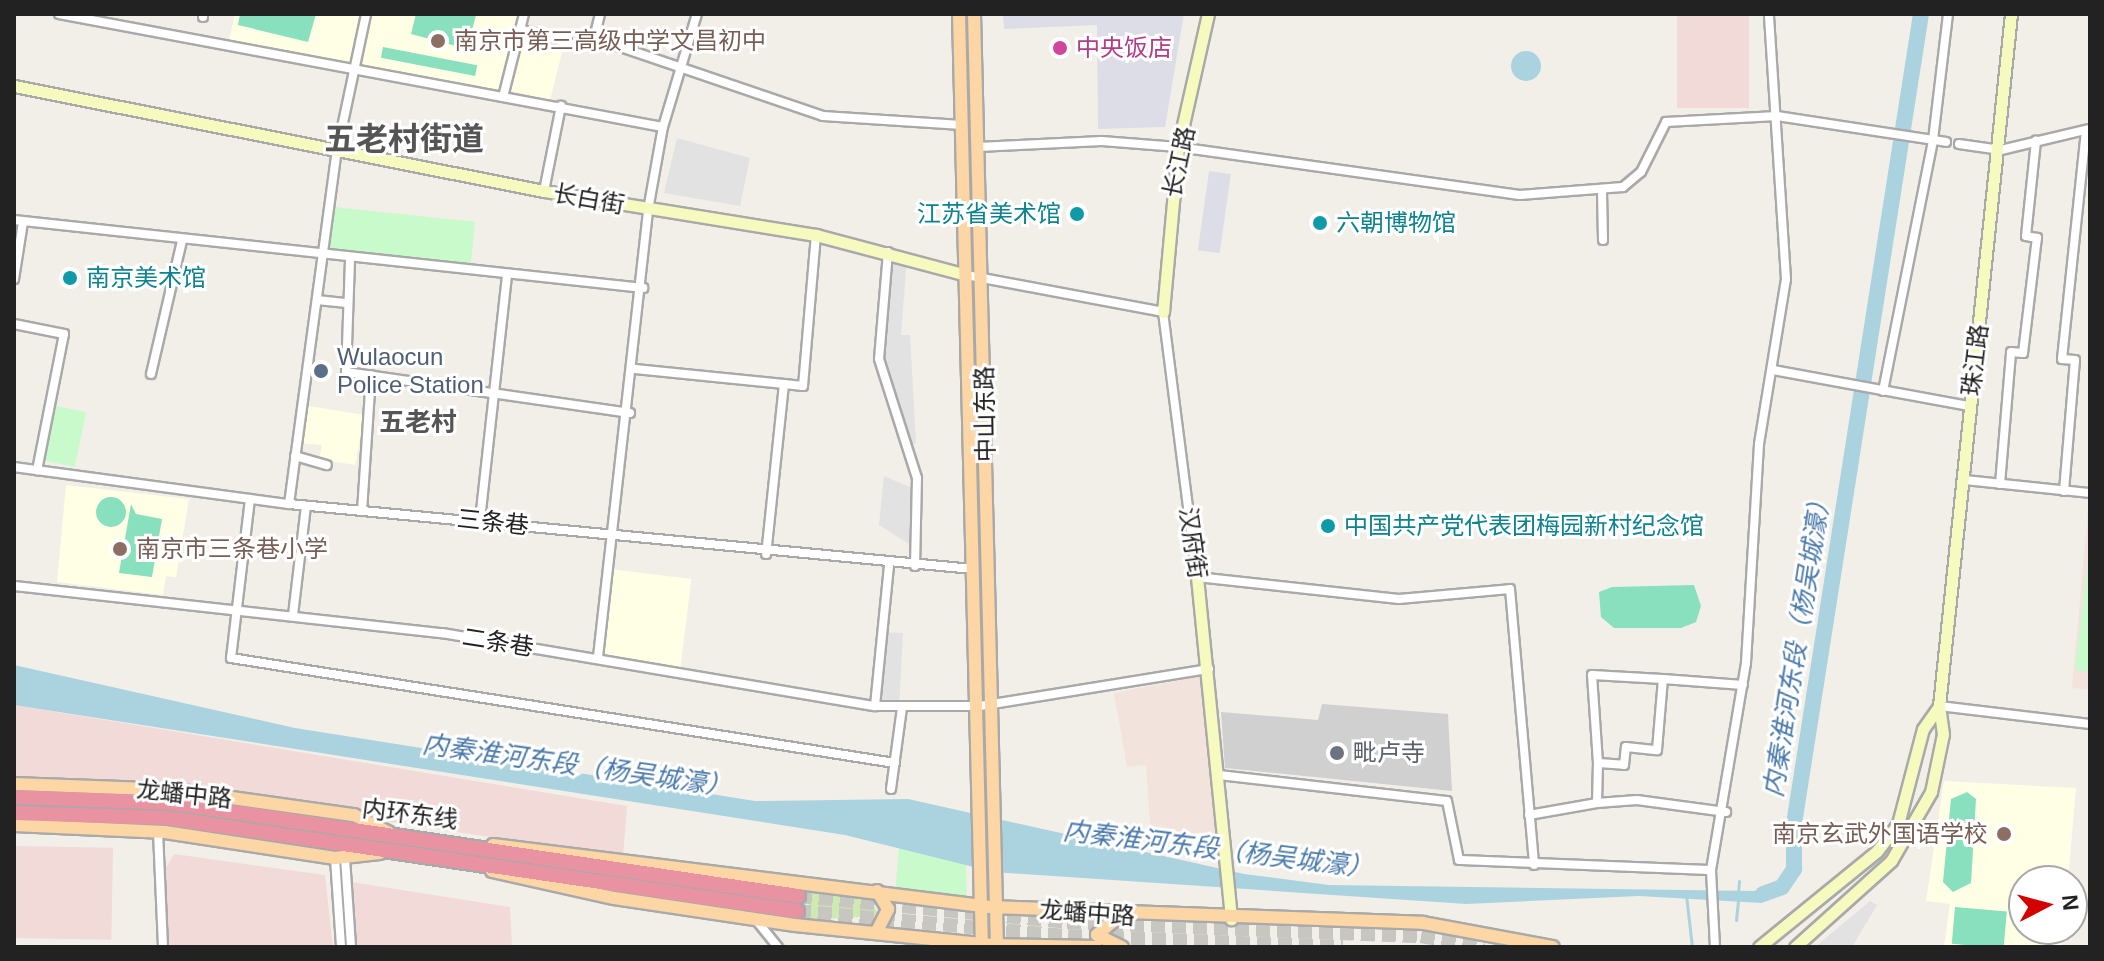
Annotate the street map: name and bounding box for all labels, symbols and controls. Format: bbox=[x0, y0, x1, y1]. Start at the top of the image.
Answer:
place label: 南京市第三高级中学文昌初中 bbox=[454, 27, 766, 55]
marker: 南京市第三高级中学文昌初中 bbox=[429, 32, 447, 50]
place label: 中央饭店 bbox=[1076, 34, 1172, 62]
marker: 中央饭店 bbox=[1051, 39, 1069, 57]
district label: 五老村街道 bbox=[324, 120, 484, 158]
street label: 长江路 bbox=[1157, 124, 1201, 200]
street label: 长白街 bbox=[551, 179, 627, 219]
place label: 江苏省美术馆 bbox=[917, 200, 1061, 228]
marker: 江苏省美术馆 bbox=[1068, 205, 1086, 223]
place label: 六朝博物馆 bbox=[1336, 209, 1456, 237]
marker: 六朝博物馆 bbox=[1311, 214, 1329, 232]
place label: 南京美术馆 bbox=[86, 264, 206, 292]
marker: 南京美术馆 bbox=[61, 269, 79, 287]
street label: 珠江路 bbox=[1956, 323, 1994, 397]
place label: Wulaocun Police Station bbox=[337, 343, 484, 399]
marker: Wulaocun Police Station bbox=[312, 362, 330, 380]
street label: 中山东路 bbox=[970, 366, 1000, 462]
district label: 五老村 bbox=[379, 407, 457, 439]
water label: 内秦淮河东段（杨吴城濠） bbox=[1758, 486, 1838, 800]
street label: 三条巷 bbox=[456, 504, 530, 540]
street label: 汉府街 bbox=[1174, 505, 1212, 581]
place label: 中国共产党代表团梅园新村纪念馆 bbox=[1344, 512, 1704, 540]
marker: 中国共产党代表团梅园新村纪念馆 bbox=[1319, 517, 1337, 535]
place label: 南京市三条巷小学 bbox=[136, 535, 328, 563]
marker: 南京市三条巷小学 bbox=[111, 540, 129, 558]
street label: 二条巷 bbox=[460, 622, 536, 662]
water label: 内秦淮河东段（杨吴城濠） bbox=[420, 729, 734, 803]
place label: 毗卢寺 bbox=[1353, 739, 1425, 767]
marker: 毗卢寺 bbox=[1328, 744, 1346, 762]
street label: 龙蟠中路 bbox=[135, 775, 233, 813]
street label: 内环东线 bbox=[361, 794, 459, 834]
water label: 内秦淮河东段（杨吴城濠） bbox=[1061, 816, 1375, 884]
place label: 南京玄武外国语学校 bbox=[1772, 820, 1988, 848]
marker: 南京玄武外国语学校 bbox=[1995, 825, 2013, 843]
north arrow bbox=[2008, 865, 2088, 945]
text: N bbox=[2057, 893, 2084, 912]
street label: 龙蟠中路 bbox=[1038, 895, 1136, 931]

